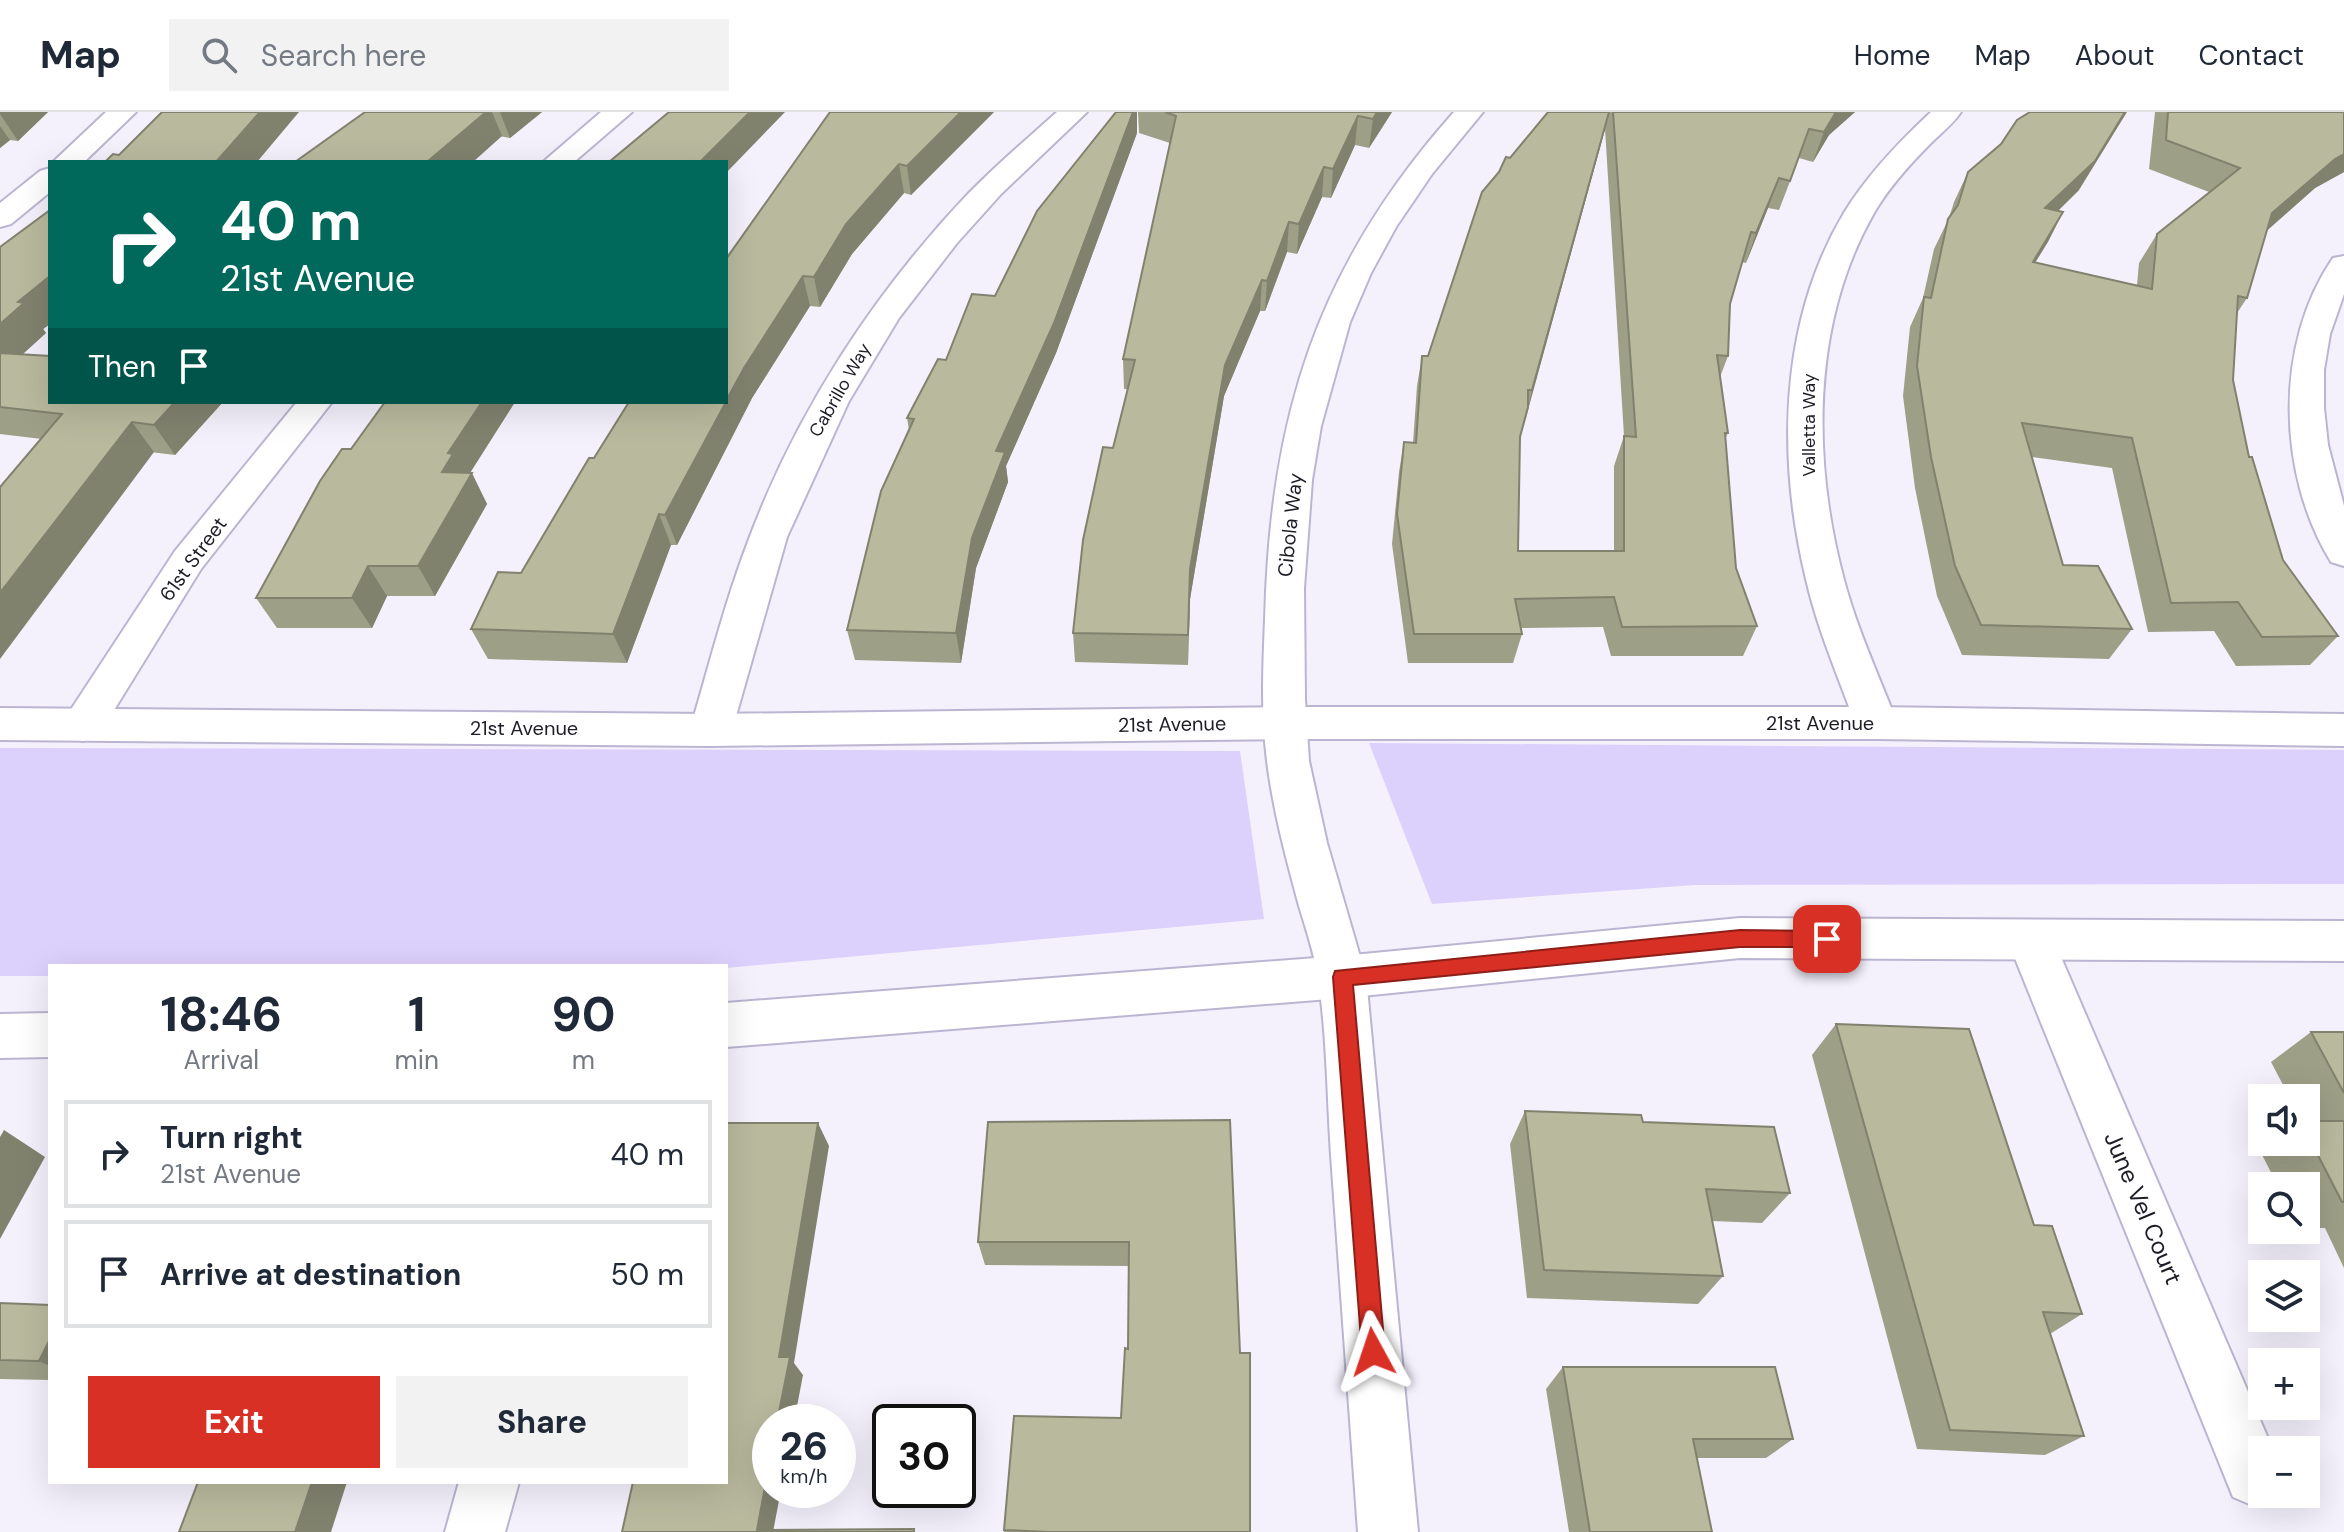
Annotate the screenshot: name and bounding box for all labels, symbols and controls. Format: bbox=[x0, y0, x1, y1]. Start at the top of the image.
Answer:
search box bbox=[169, 19, 729, 91]
text: Map bbox=[40, 30, 121, 80]
icon: search bbox=[197, 33, 241, 77]
text: Search here bbox=[261, 36, 426, 75]
text: Home bbox=[1854, 37, 1930, 74]
text: Map bbox=[1974, 37, 2031, 74]
text: About bbox=[2075, 37, 2154, 74]
text: Contact bbox=[2198, 37, 2304, 74]
text: 40 m bbox=[220, 184, 362, 257]
icon: right bbox=[88, 192, 192, 296]
text: 21st Avenue bbox=[220, 255, 415, 302]
street label: Cabrillo Way bbox=[803, 339, 877, 441]
icon: arrive bbox=[172, 344, 216, 388]
text: Then bbox=[88, 347, 156, 386]
street label: Valletta Way bbox=[1797, 373, 1821, 477]
street label: Cibola Way bbox=[1272, 472, 1308, 578]
street label: 61st Street bbox=[154, 511, 232, 606]
street label: 21st Avenue bbox=[1118, 710, 1226, 738]
street label: 21st Avenue bbox=[1766, 710, 1874, 736]
street label: 21st Avenue bbox=[470, 715, 578, 741]
pin bbox=[1793, 905, 1861, 973]
icon: arrive bbox=[1805, 917, 1849, 961]
text: 18:46 bbox=[160, 983, 282, 1046]
text: 1 bbox=[408, 983, 425, 1046]
text: 90 bbox=[551, 983, 616, 1046]
text: Arrival bbox=[183, 1043, 259, 1077]
text: min bbox=[395, 1043, 439, 1077]
text: m bbox=[572, 1043, 595, 1077]
map controls bbox=[2248, 1084, 2320, 1508]
button: sound bbox=[2248, 1084, 2320, 1156]
text: Turn right bbox=[160, 1118, 303, 1157]
street label: June Vel Court bbox=[2097, 1127, 2190, 1289]
icon: right bbox=[92, 1132, 136, 1176]
text: 40 m bbox=[611, 1135, 684, 1174]
text: 21st Avenue bbox=[160, 1157, 301, 1191]
button: search bbox=[2248, 1172, 2320, 1244]
icon: arrive bbox=[92, 1252, 136, 1296]
text: Arrive at destination bbox=[160, 1255, 461, 1294]
text: 50 m bbox=[610, 1255, 684, 1294]
button: layers bbox=[2248, 1260, 2320, 1332]
position arrow bbox=[1331, 1310, 1415, 1394]
button: + bbox=[2248, 1348, 2320, 1420]
button: Exit bbox=[88, 1376, 380, 1468]
button: Share bbox=[396, 1376, 688, 1468]
speed limit sign: 30 bbox=[872, 1404, 976, 1508]
text: 26 bbox=[780, 1420, 828, 1472]
button: − bbox=[2248, 1436, 2320, 1508]
text: km/h bbox=[780, 1463, 828, 1489]

